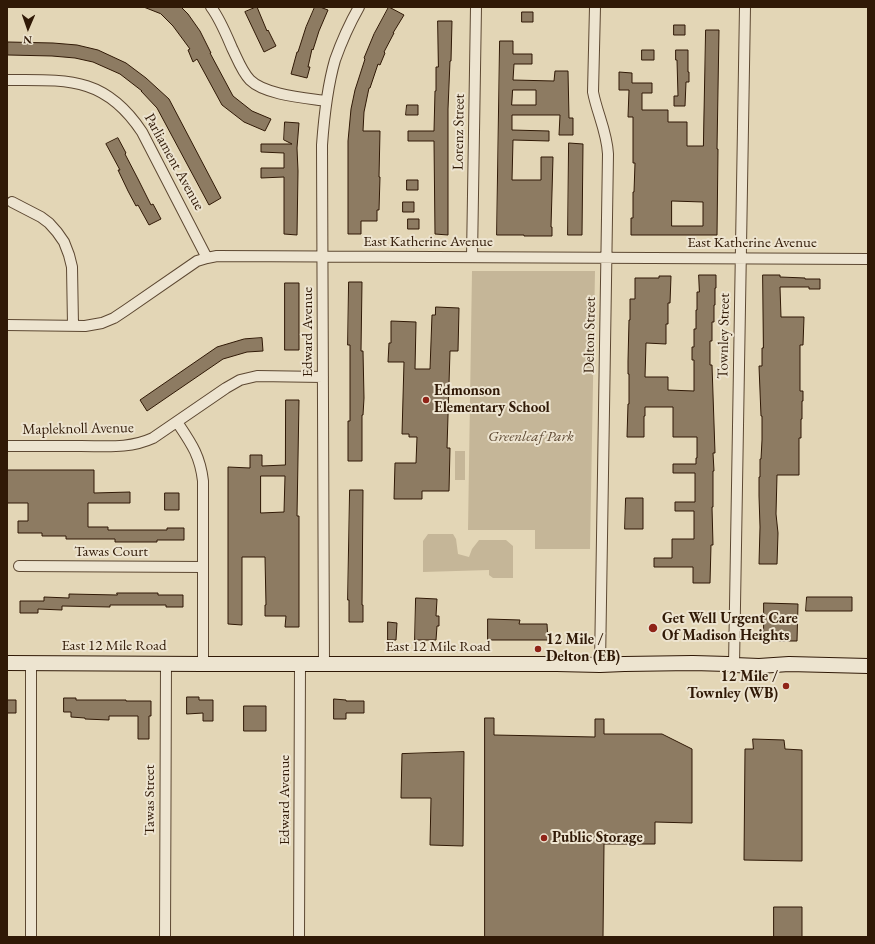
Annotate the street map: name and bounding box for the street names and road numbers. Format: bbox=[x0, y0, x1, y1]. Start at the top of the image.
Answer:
street label: Lorenz Street bbox=[449, 94, 469, 170]
street label: Parliament Avenue bbox=[140, 110, 208, 214]
street label: East Katherine Avenue bbox=[363, 233, 493, 251]
street label: East Katherine Avenue bbox=[687, 234, 817, 252]
street label: Edward Avenue bbox=[299, 287, 317, 377]
street label: Townley Street bbox=[714, 293, 734, 379]
street label: Delton Street bbox=[580, 296, 600, 374]
street label: Mapleknoll Avenue bbox=[22, 419, 134, 439]
street label: Tawas Court bbox=[74, 543, 148, 561]
street label: East 12 Mile Road bbox=[61, 637, 167, 655]
street label: East 12 Mile Road bbox=[385, 638, 491, 656]
street label: Edward Avenue bbox=[276, 755, 294, 845]
street label: Tawas Street bbox=[141, 765, 159, 835]

